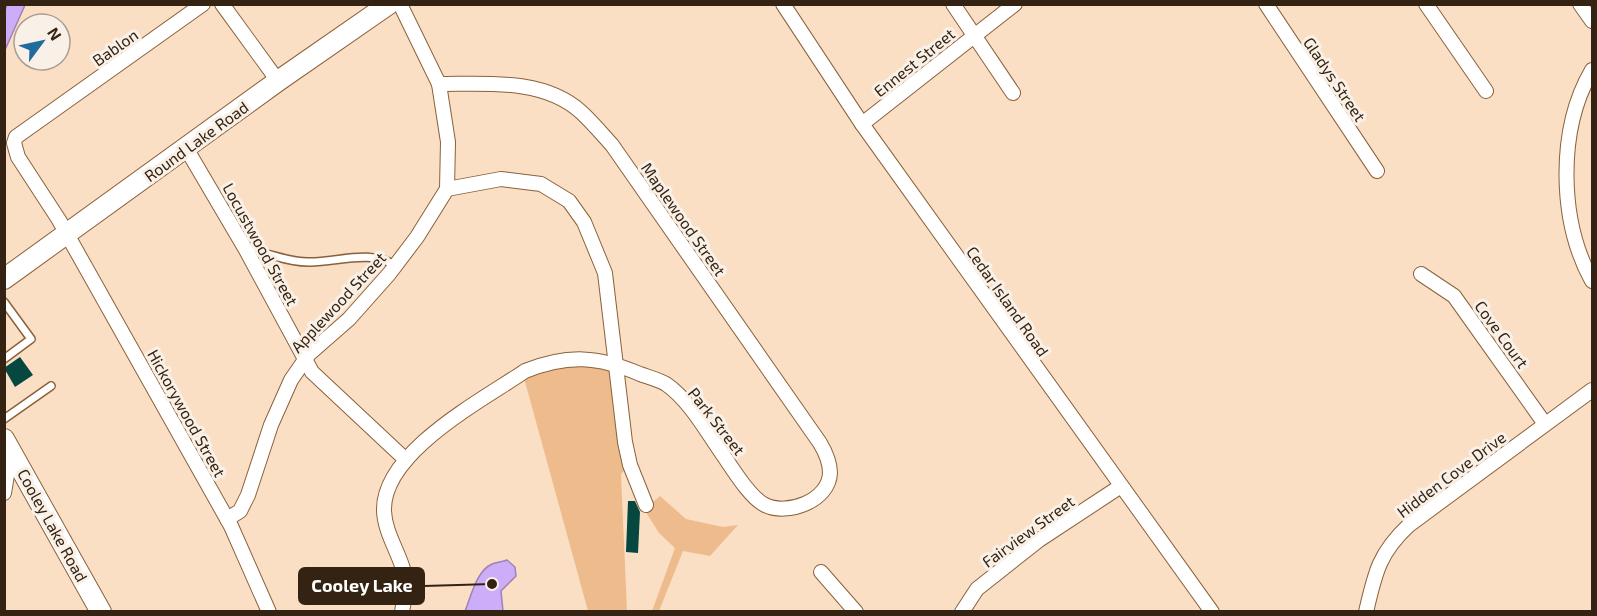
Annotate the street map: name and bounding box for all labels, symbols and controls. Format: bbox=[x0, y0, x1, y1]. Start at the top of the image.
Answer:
north arrow bbox=[12, 12, 72, 72]
text: N bbox=[44, 24, 66, 44]
street label: Ennest Street bbox=[870, 24, 958, 100]
street label: Bablon bbox=[89, 25, 141, 69]
street label: Gladys Street bbox=[1300, 33, 1370, 125]
street label: Round Lake Road bbox=[140, 97, 252, 185]
street label: Maplewood Street bbox=[638, 159, 730, 279]
street label: Locustwood Street bbox=[219, 179, 303, 309]
street label: Cedar Island Road bbox=[963, 242, 1053, 360]
street label: Applewood Street bbox=[287, 248, 389, 356]
street label: Cove Court bbox=[1471, 297, 1533, 371]
street label: Hickorywood Street bbox=[144, 346, 230, 480]
street label: Park Street bbox=[685, 383, 749, 459]
street label: Hidden Cove Drive bbox=[1393, 427, 1509, 521]
street label: Cooley Lake Road bbox=[14, 465, 92, 585]
street label: Fairview Street bbox=[978, 491, 1078, 571]
callout: Cooley Lake bbox=[299, 568, 424, 604]
text: Cooley Lake bbox=[311, 574, 413, 596]

